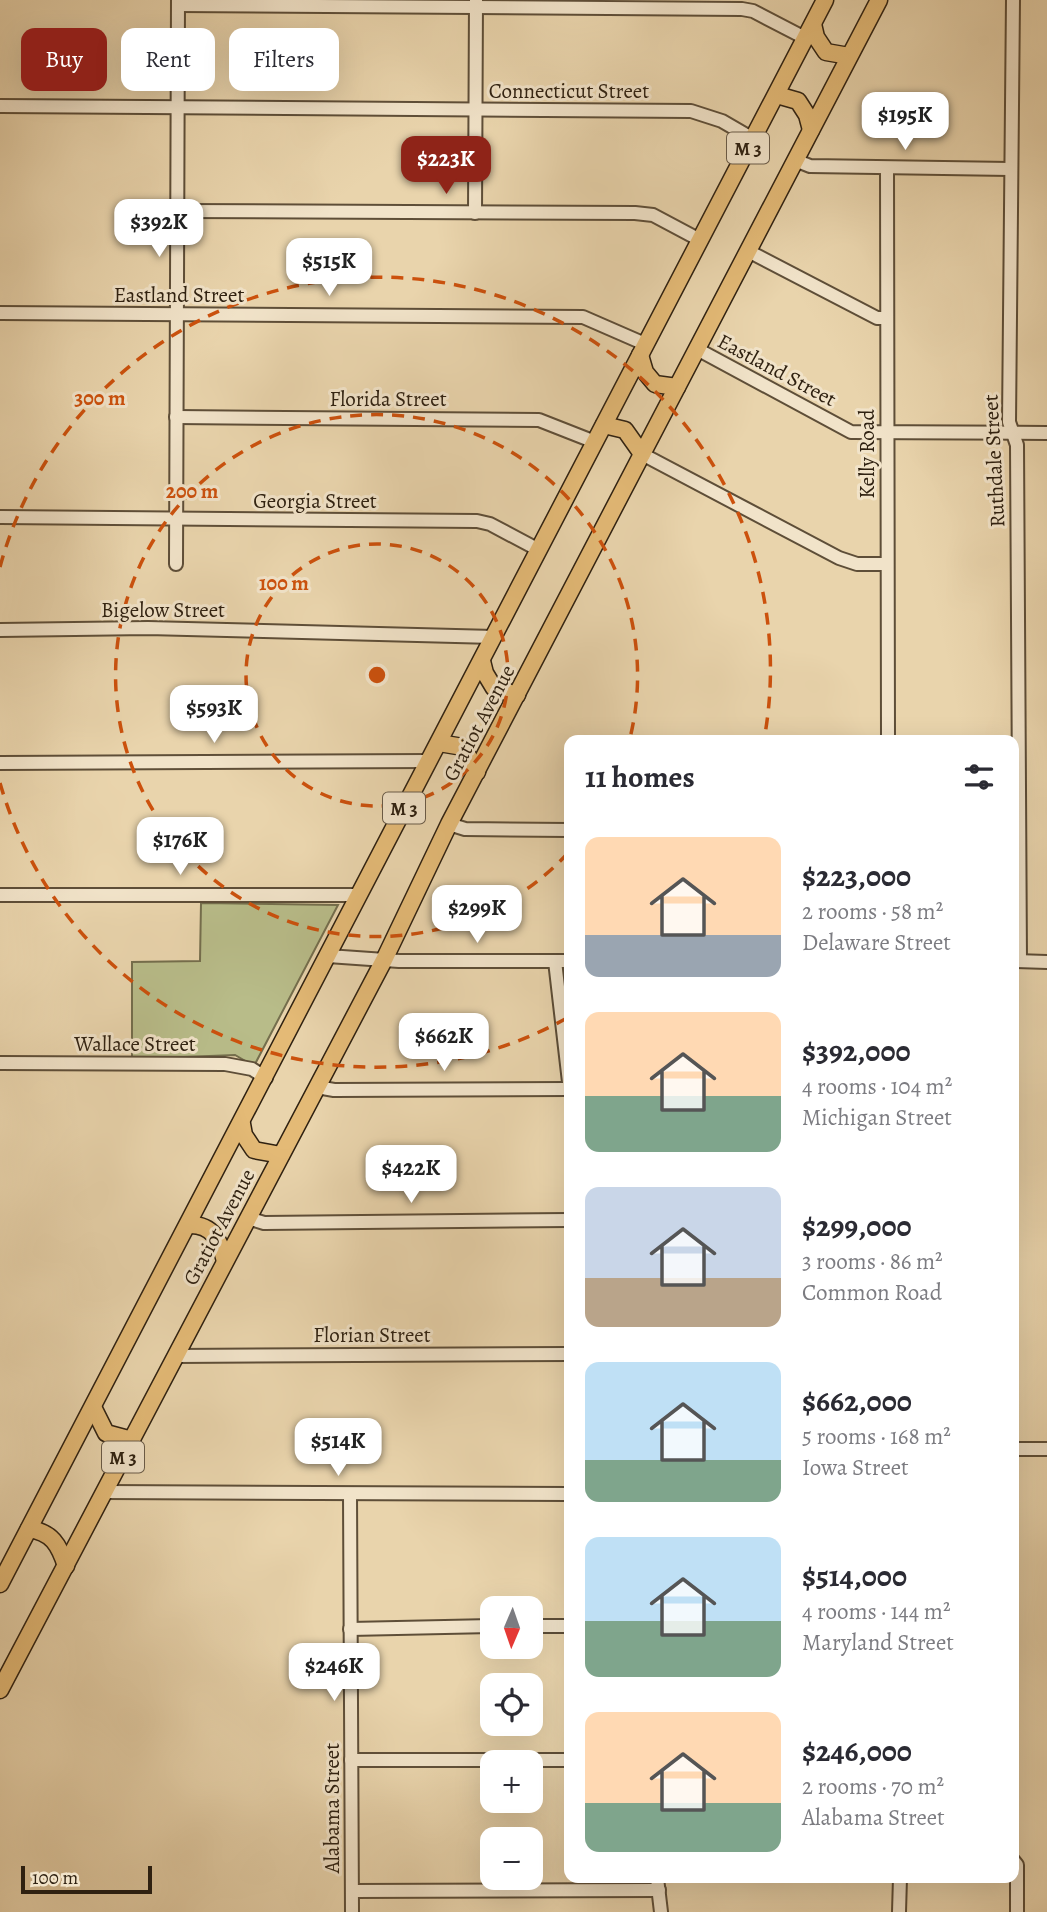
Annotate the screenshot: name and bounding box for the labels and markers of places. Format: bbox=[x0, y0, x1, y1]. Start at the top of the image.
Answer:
pin: $195K bbox=[856, 92, 954, 152]
pin: $223K bbox=[397, 136, 495, 196]
pin: $392K bbox=[110, 200, 208, 259]
pin: $515K bbox=[280, 238, 378, 298]
centre of rings bbox=[365, 663, 389, 687]
pin: $593K bbox=[165, 686, 263, 745]
pin: $176K bbox=[131, 818, 229, 877]
pin: $299K bbox=[428, 886, 526, 945]
pin: $662K bbox=[395, 1014, 493, 1073]
pin: $422K bbox=[362, 1146, 460, 1205]
pin: $514K bbox=[289, 1418, 387, 1478]
pin: $246K bbox=[285, 1644, 383, 1703]

